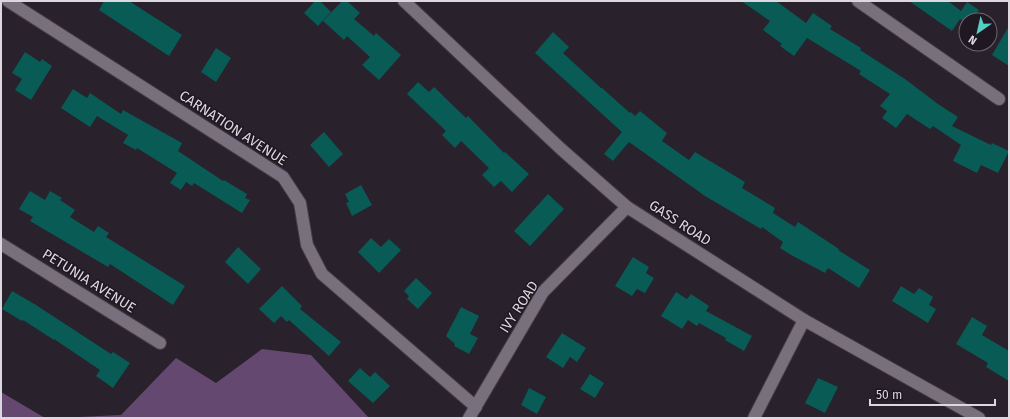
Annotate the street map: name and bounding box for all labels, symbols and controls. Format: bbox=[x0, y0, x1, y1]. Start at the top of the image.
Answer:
north arrow bbox=[958, 12, 998, 52]
text: N bbox=[966, 32, 979, 47]
street label: CARNATION AVENUE bbox=[176, 87, 290, 169]
street label: GASS ROAD bbox=[646, 197, 714, 249]
street label: PETUNIA AVENUE bbox=[39, 245, 139, 317]
street label: IVY ROAD bbox=[496, 278, 542, 336]
scale bar bbox=[870, 381, 995, 407]
text: 50 m bbox=[876, 388, 902, 402]

